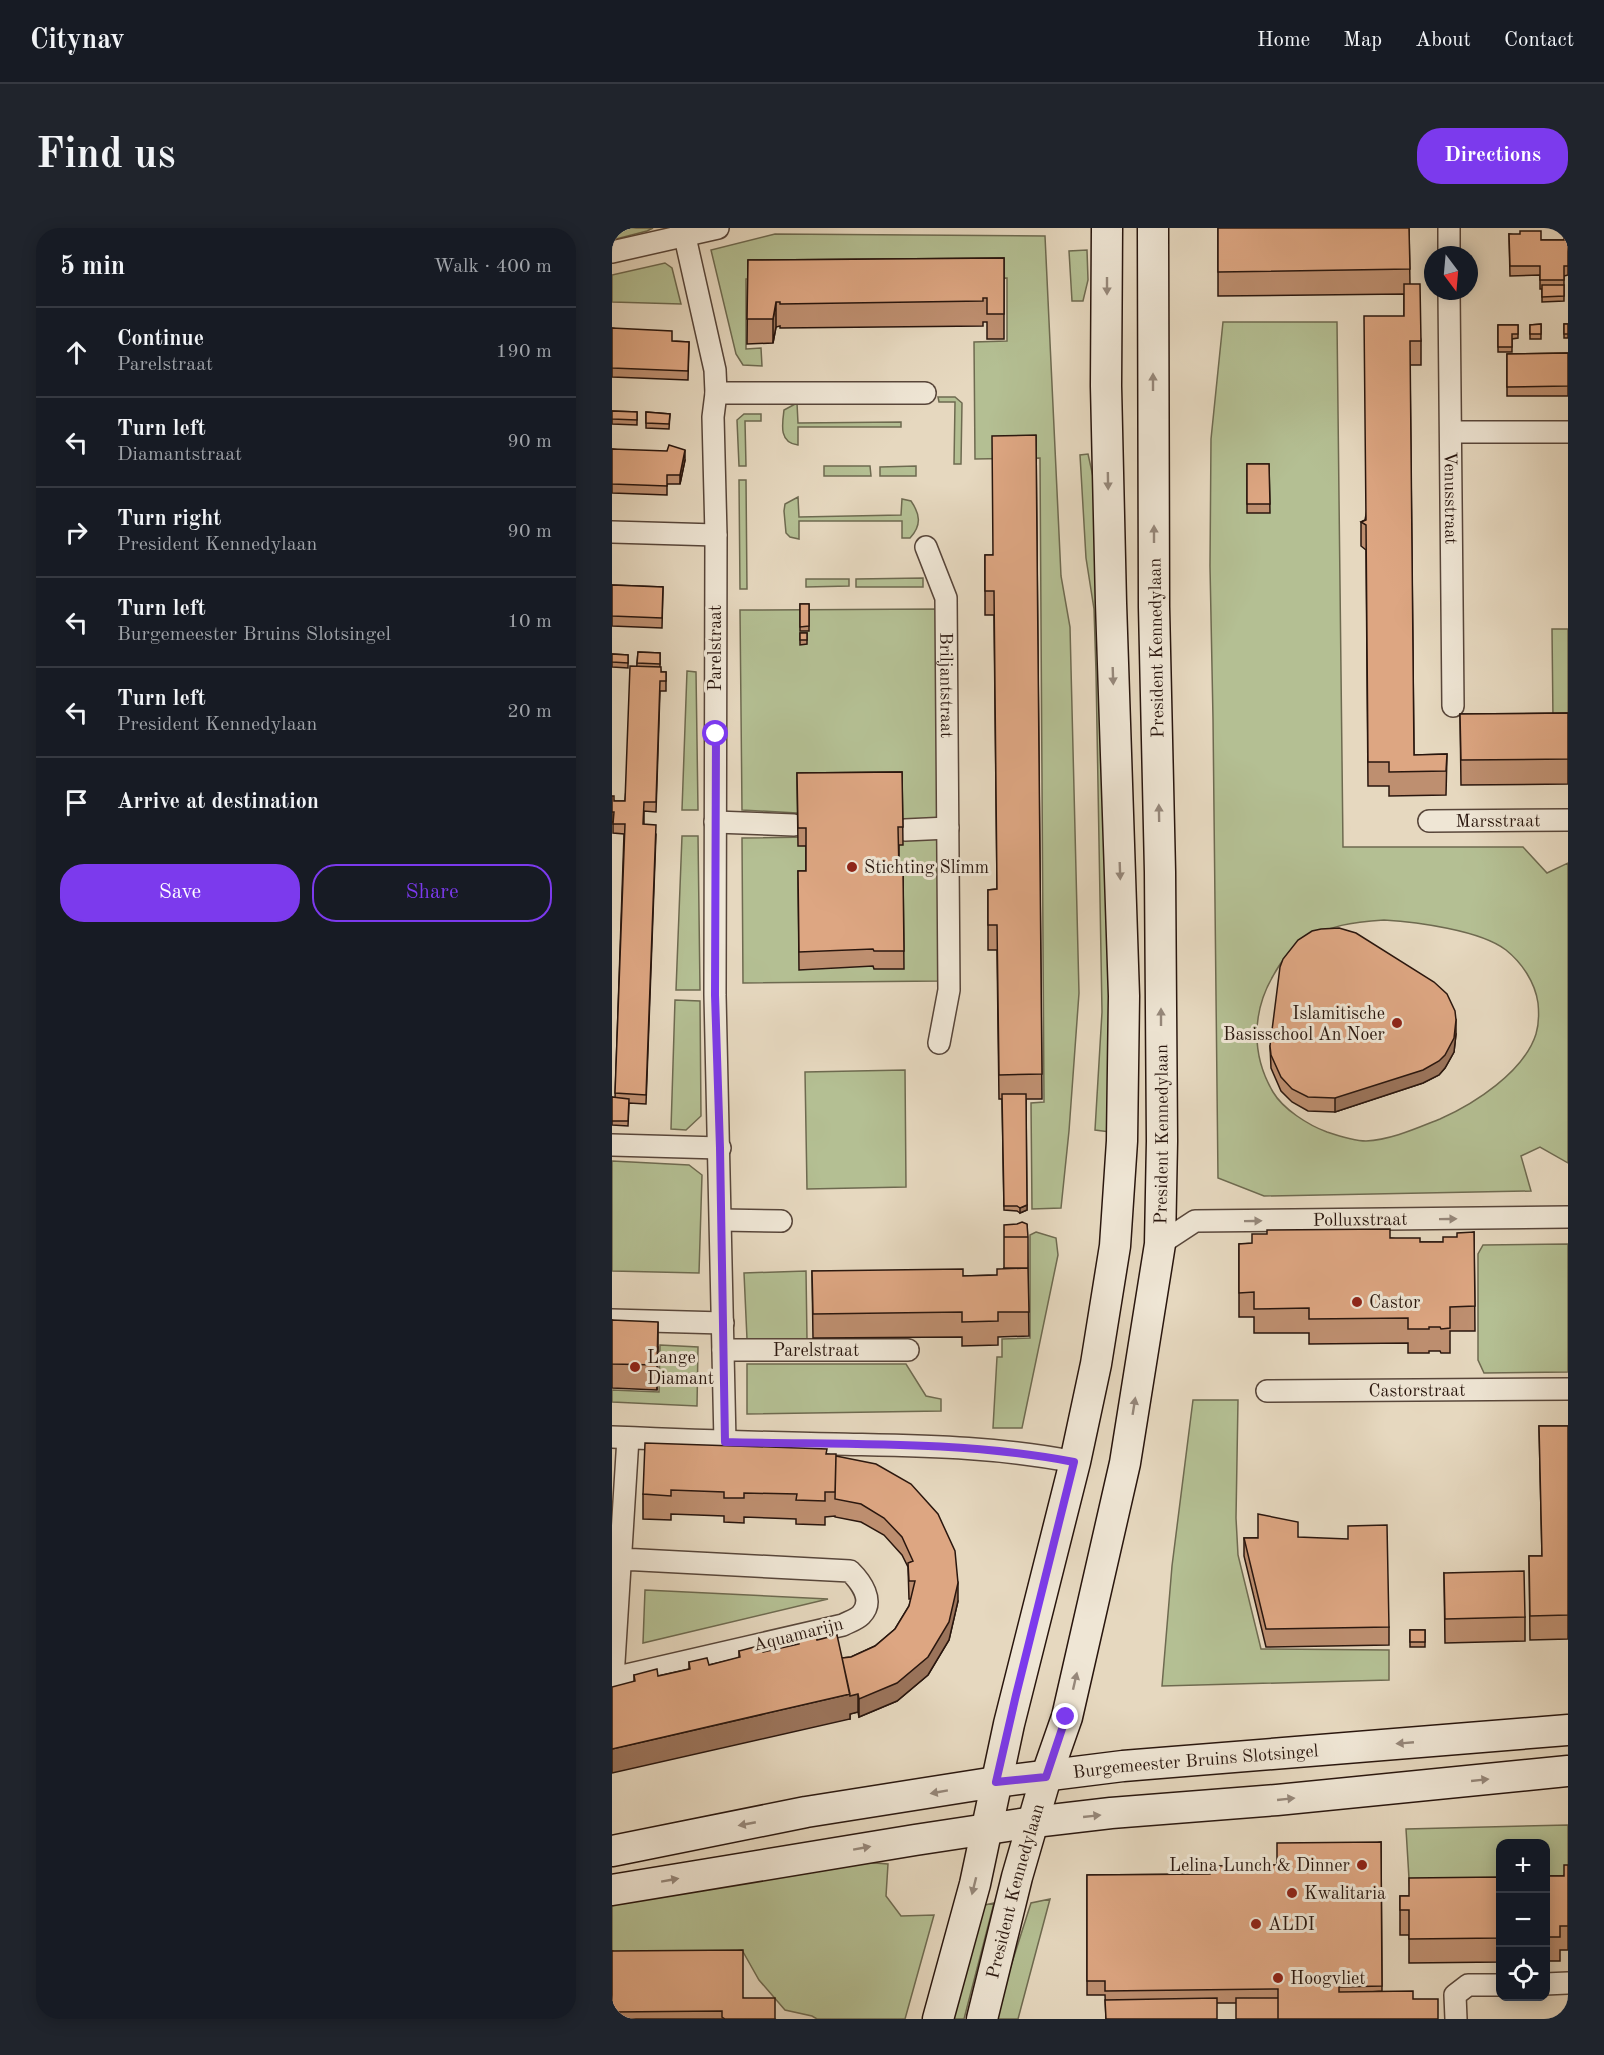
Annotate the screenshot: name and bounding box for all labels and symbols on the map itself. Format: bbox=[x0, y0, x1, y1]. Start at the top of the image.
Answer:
north arrow bbox=[1424, 246, 1478, 300]
one-way arrow bbox=[1102, 277, 1111, 296]
one-way arrow bbox=[1148, 372, 1158, 391]
street label: Venusstraat bbox=[1441, 451, 1459, 545]
one-way arrow bbox=[1103, 472, 1113, 491]
one-way arrow bbox=[1149, 525, 1159, 544]
street label: President Kennedylaan bbox=[1146, 557, 1168, 738]
street label: Parelstraat bbox=[707, 605, 725, 691]
street label: Briljantstraat bbox=[936, 632, 955, 738]
one-way arrow bbox=[1109, 667, 1118, 686]
route start bbox=[702, 720, 728, 746]
one-way arrow bbox=[1154, 804, 1164, 823]
street label: Marsstraat bbox=[1456, 812, 1540, 831]
place label: Stichting Slimm bbox=[864, 859, 989, 877]
marker: Stichting Slimm bbox=[845, 860, 859, 874]
one-way arrow bbox=[1116, 862, 1125, 881]
place label: Islamitische Basisschool An Noer bbox=[1223, 1005, 1386, 1044]
one-way arrow bbox=[1156, 1008, 1166, 1027]
marker: Islamitische Basisschool An Noer bbox=[1390, 1016, 1404, 1030]
street label: President Kennedylaan bbox=[1152, 1044, 1172, 1225]
street label: Polluxstraat bbox=[1313, 1211, 1408, 1230]
one-way arrow bbox=[1439, 1214, 1458, 1223]
one-way arrow bbox=[1244, 1216, 1263, 1225]
place label: Castor bbox=[1369, 1294, 1421, 1312]
marker: Castor bbox=[1350, 1295, 1364, 1309]
street label: Parelstraat bbox=[773, 1342, 859, 1360]
place label: Lange Diamant bbox=[647, 1349, 714, 1388]
marker: Lange Diamant bbox=[628, 1360, 642, 1374]
street label: Castorstraat bbox=[1368, 1382, 1466, 1400]
one-way arrow bbox=[1130, 1396, 1139, 1415]
street label: Aquamarijn bbox=[751, 1615, 845, 1655]
one-way arrow bbox=[1071, 1671, 1080, 1690]
route end bbox=[1052, 1703, 1078, 1729]
one-way arrow bbox=[1396, 1738, 1415, 1748]
street label: Burgemeester Bruins Slotsingel bbox=[1072, 1742, 1319, 1782]
one-way arrow bbox=[1471, 1775, 1490, 1785]
one-way arrow bbox=[929, 1788, 948, 1797]
one-way arrow bbox=[1277, 1794, 1296, 1804]
street label: President Kennedylaan bbox=[984, 1802, 1048, 1981]
one-way arrow bbox=[1082, 1811, 1101, 1820]
one-way arrow bbox=[737, 1820, 756, 1829]
one-way arrow bbox=[853, 1843, 872, 1852]
place label: Lelina Lunch & Dinner bbox=[1169, 1857, 1351, 1875]
marker: Lelina Lunch & Dinner bbox=[1355, 1858, 1369, 1872]
one-way arrow bbox=[660, 1876, 679, 1885]
one-way arrow bbox=[969, 1877, 979, 1895]
place label: Kwalitaria bbox=[1304, 1885, 1386, 1903]
marker: Kwalitaria bbox=[1285, 1886, 1299, 1900]
place label: ALDI bbox=[1268, 1916, 1315, 1934]
marker: ALDI bbox=[1249, 1917, 1263, 1931]
place label: Hoogvliet bbox=[1290, 1970, 1366, 1988]
marker: Hoogvliet bbox=[1271, 1971, 1285, 1985]

